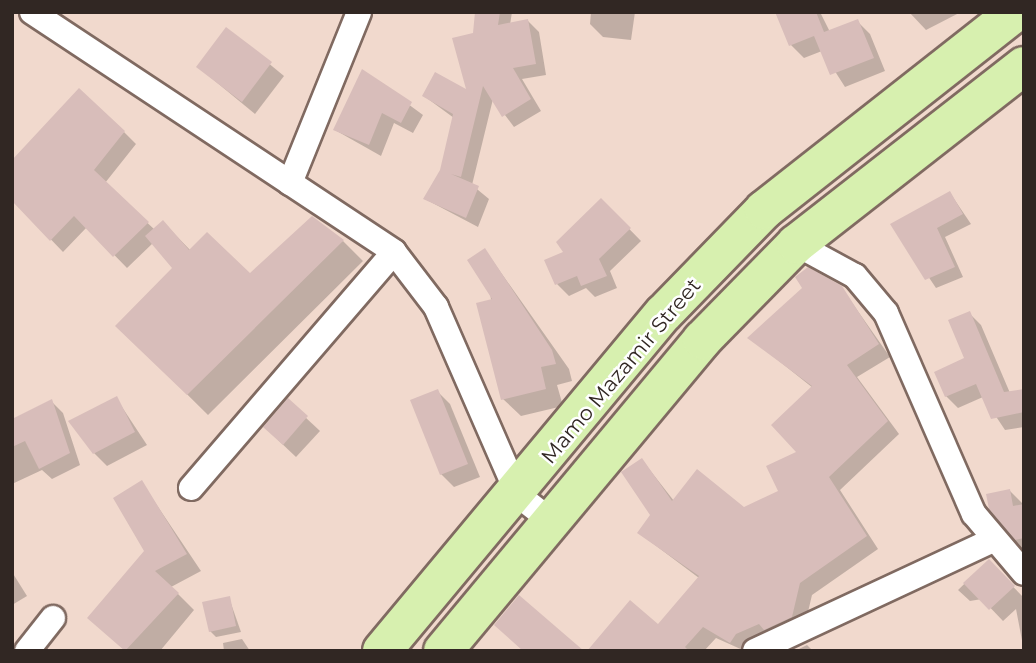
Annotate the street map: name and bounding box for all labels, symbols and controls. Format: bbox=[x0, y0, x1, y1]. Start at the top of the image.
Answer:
street label: Mamo Mazamir Street bbox=[536, 273, 706, 469]

